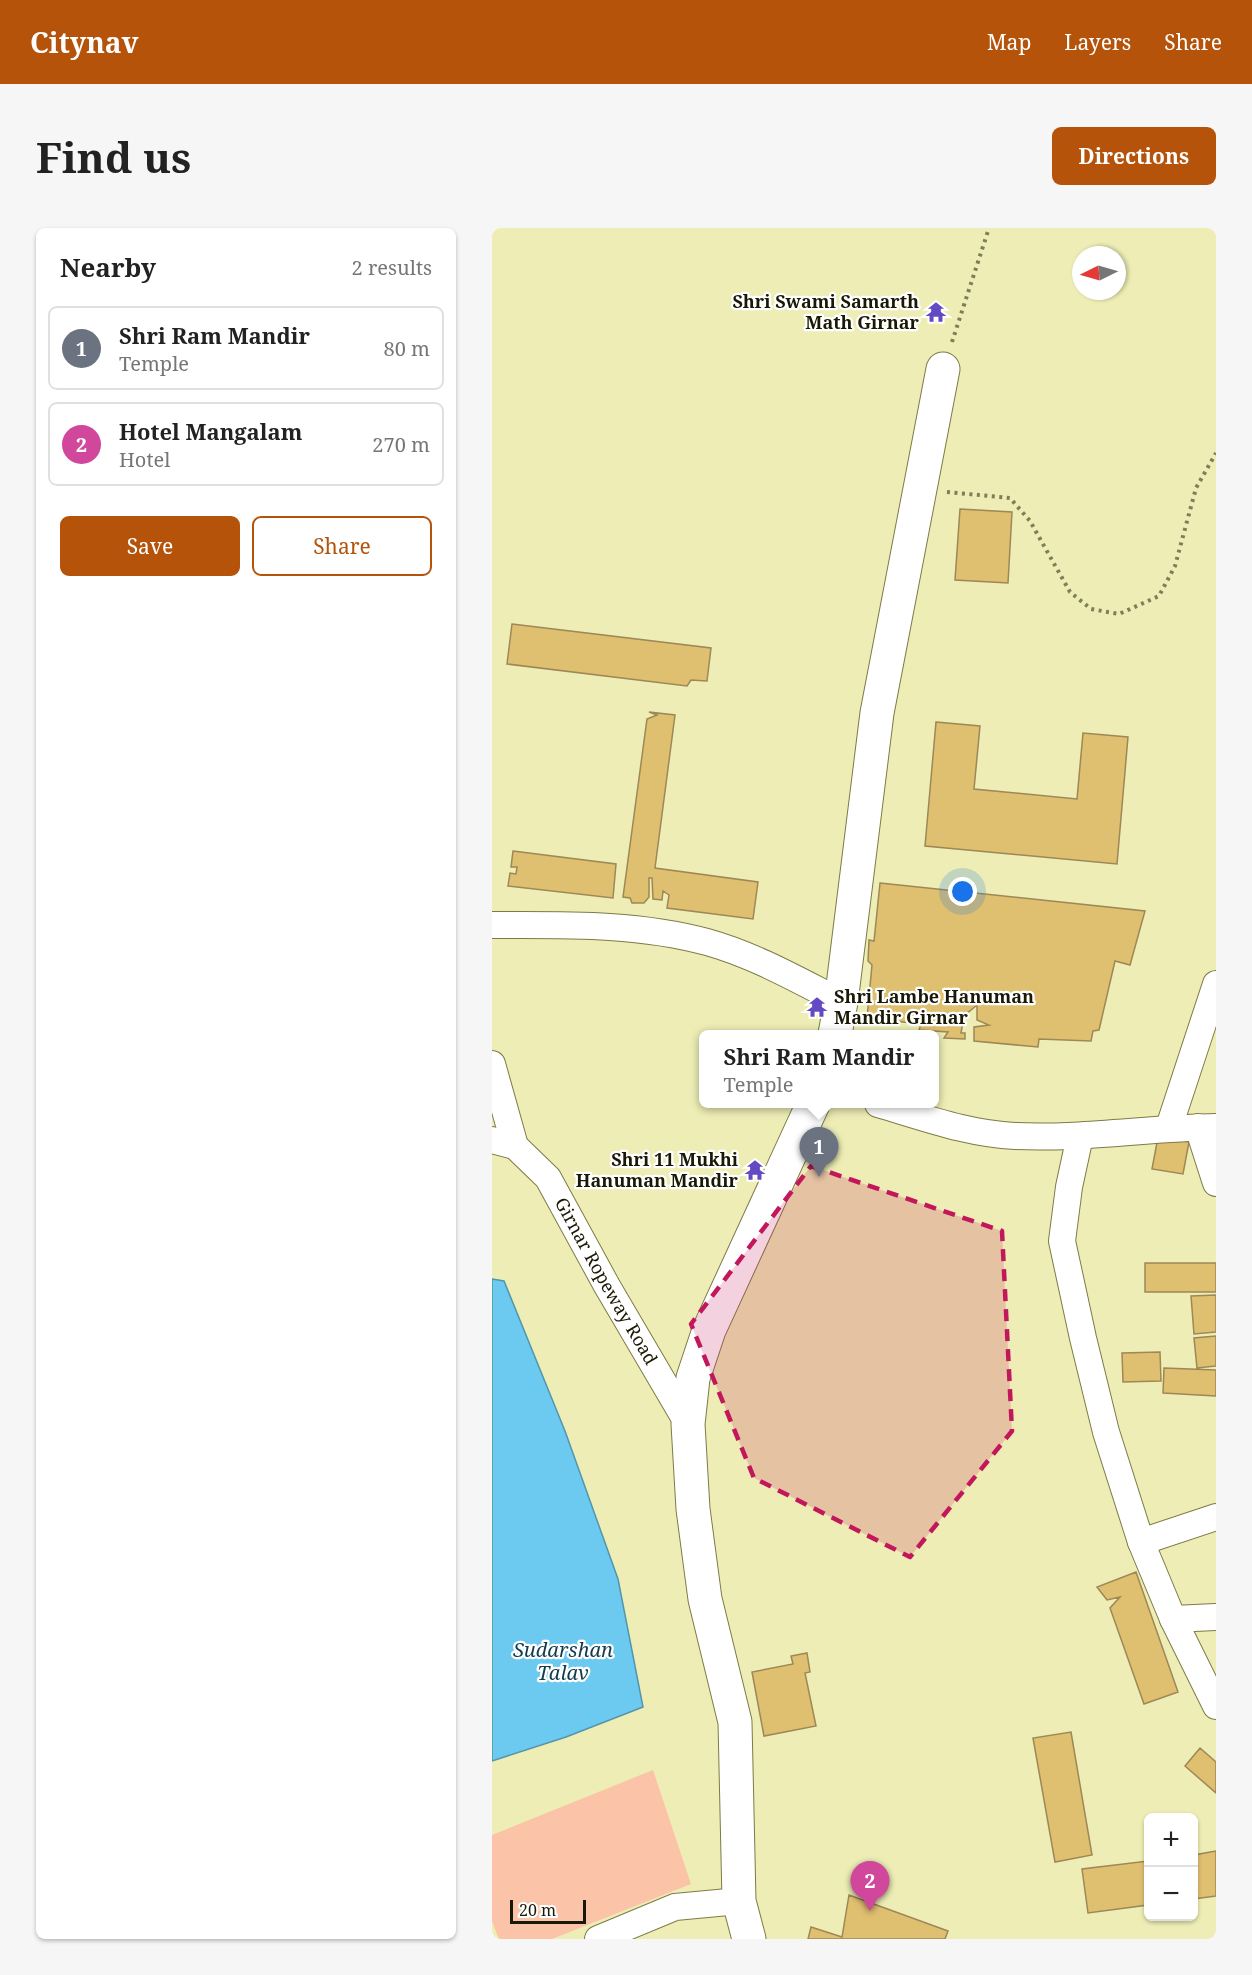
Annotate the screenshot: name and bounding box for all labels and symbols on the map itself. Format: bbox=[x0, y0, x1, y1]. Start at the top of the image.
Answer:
north arrow bbox=[1072, 246, 1126, 300]
place label: Shri Swami Samarth Math Girnar bbox=[732, 289, 920, 334]
temple icon: Shri Swami Samarth Math Girnar bbox=[924, 300, 948, 324]
your location bbox=[948, 877, 977, 906]
place label: Shri Lambe Hanuman Mandir Girnar bbox=[834, 984, 1034, 1029]
temple icon: Shri Lambe Hanuman Mandir Girnar bbox=[805, 995, 829, 1019]
pin: 1 bbox=[800, 1128, 838, 1177]
place label: Shri 11 Mukhi Hanuman Mandir bbox=[576, 1147, 739, 1192]
temple icon: Shri 11 Mukhi Hanuman Mandir bbox=[743, 1158, 767, 1182]
street label: Girnar Ropeway Road bbox=[550, 1193, 663, 1369]
water label: Sudarshan Talav bbox=[513, 1636, 613, 1686]
pin: 2 bbox=[850, 1862, 890, 1911]
scale bar bbox=[510, 1897, 586, 1924]

